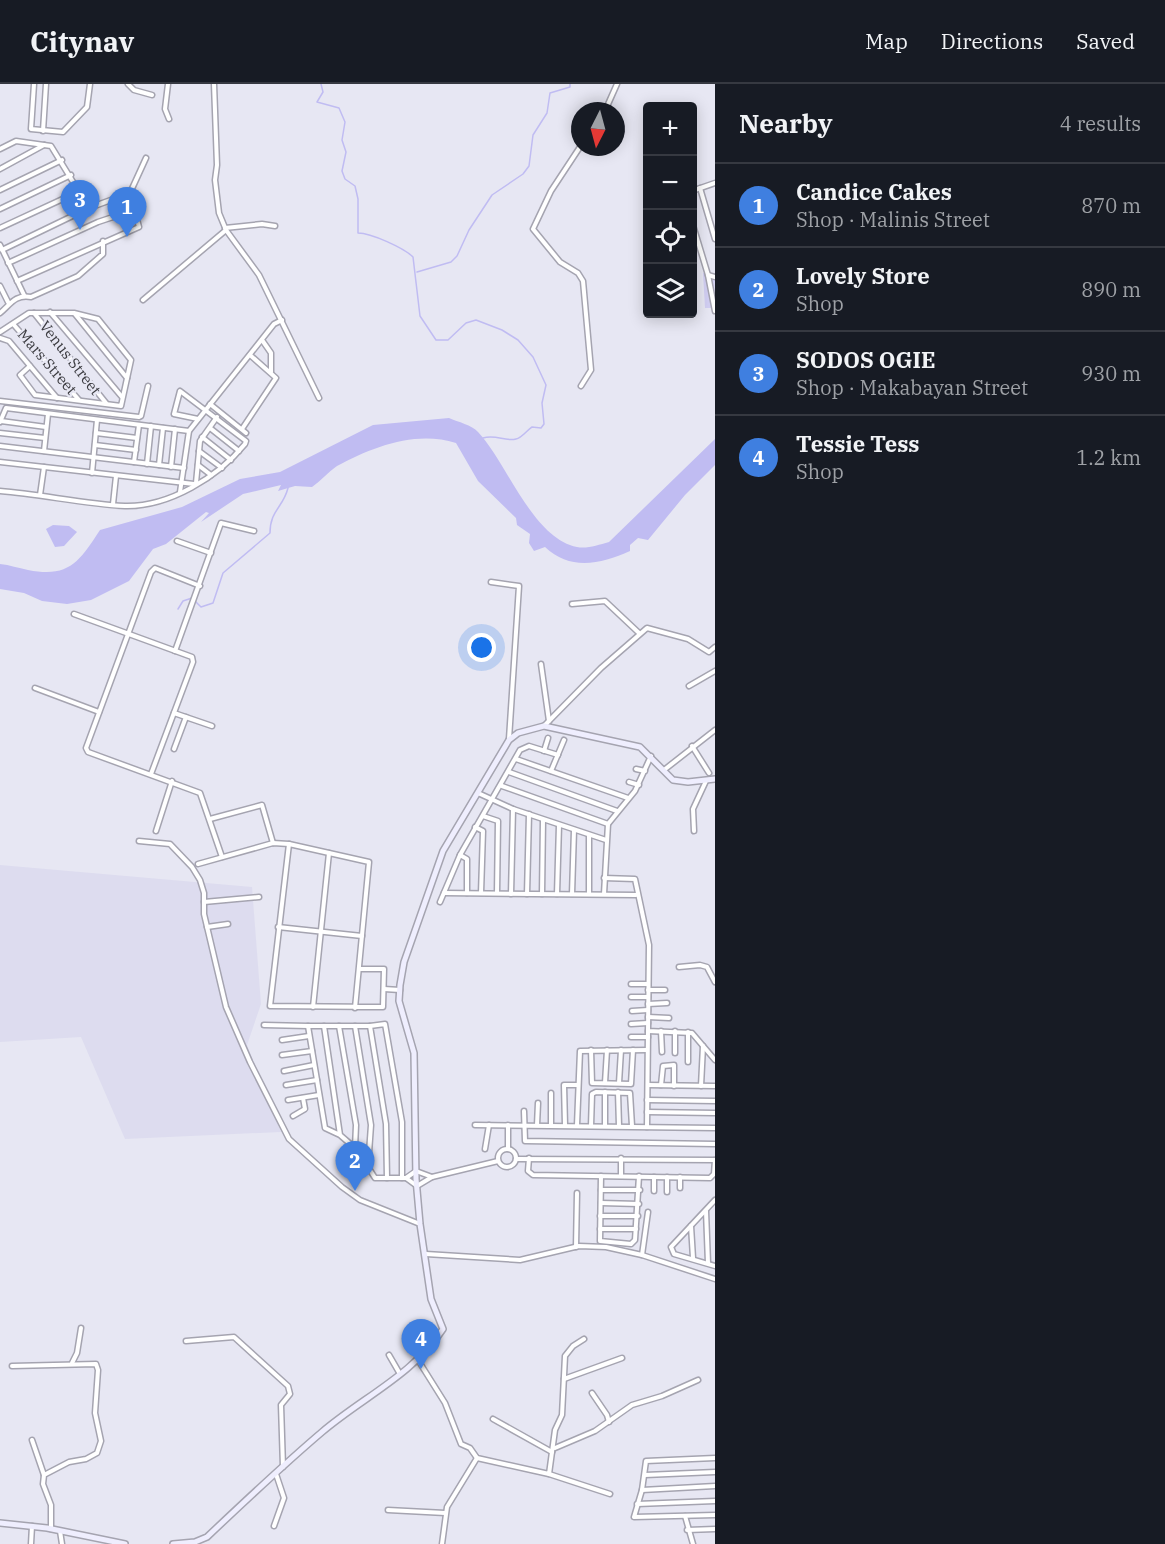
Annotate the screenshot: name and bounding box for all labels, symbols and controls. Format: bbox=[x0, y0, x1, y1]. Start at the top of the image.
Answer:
text: Citynav bbox=[30, 23, 134, 60]
text: Map bbox=[865, 27, 908, 55]
text: Directions bbox=[941, 27, 1043, 55]
text: Saved bbox=[1076, 27, 1135, 55]
north arrow bbox=[571, 102, 625, 156]
map controls bbox=[643, 102, 697, 318]
button: + bbox=[643, 102, 697, 156]
text: Nearby bbox=[739, 106, 833, 140]
text: 4 results bbox=[1060, 110, 1141, 137]
button: − bbox=[643, 156, 697, 210]
text: Candice Cakes bbox=[796, 177, 952, 206]
pin: 3 bbox=[60, 180, 100, 230]
pin: 1 bbox=[108, 188, 146, 237]
text: 1 bbox=[753, 192, 765, 219]
text: 870 m bbox=[1081, 192, 1141, 219]
text: Shop · Malinis Street bbox=[796, 206, 990, 233]
button: locate bbox=[643, 210, 697, 264]
text: Lovely Store bbox=[796, 261, 930, 290]
button: layers bbox=[643, 264, 697, 318]
text: 2 bbox=[753, 276, 765, 303]
text: 890 m bbox=[1081, 276, 1141, 303]
text: Shop bbox=[796, 290, 844, 317]
street label: Venus Street bbox=[36, 317, 105, 399]
street label: Mars Street bbox=[14, 325, 81, 398]
text: SODOS OGIE bbox=[796, 345, 936, 374]
text: 3 bbox=[753, 360, 765, 387]
text: 930 m bbox=[1081, 360, 1141, 387]
text: Shop · Makabayan Street bbox=[796, 374, 1028, 401]
text: Tessie Tess bbox=[796, 429, 920, 458]
text: 4 bbox=[753, 444, 765, 471]
text: 1.2 km bbox=[1076, 444, 1141, 471]
text: Shop bbox=[796, 458, 844, 485]
your location bbox=[467, 633, 496, 662]
pin: 2 bbox=[336, 1142, 374, 1191]
pin: 4 bbox=[402, 1320, 440, 1369]

